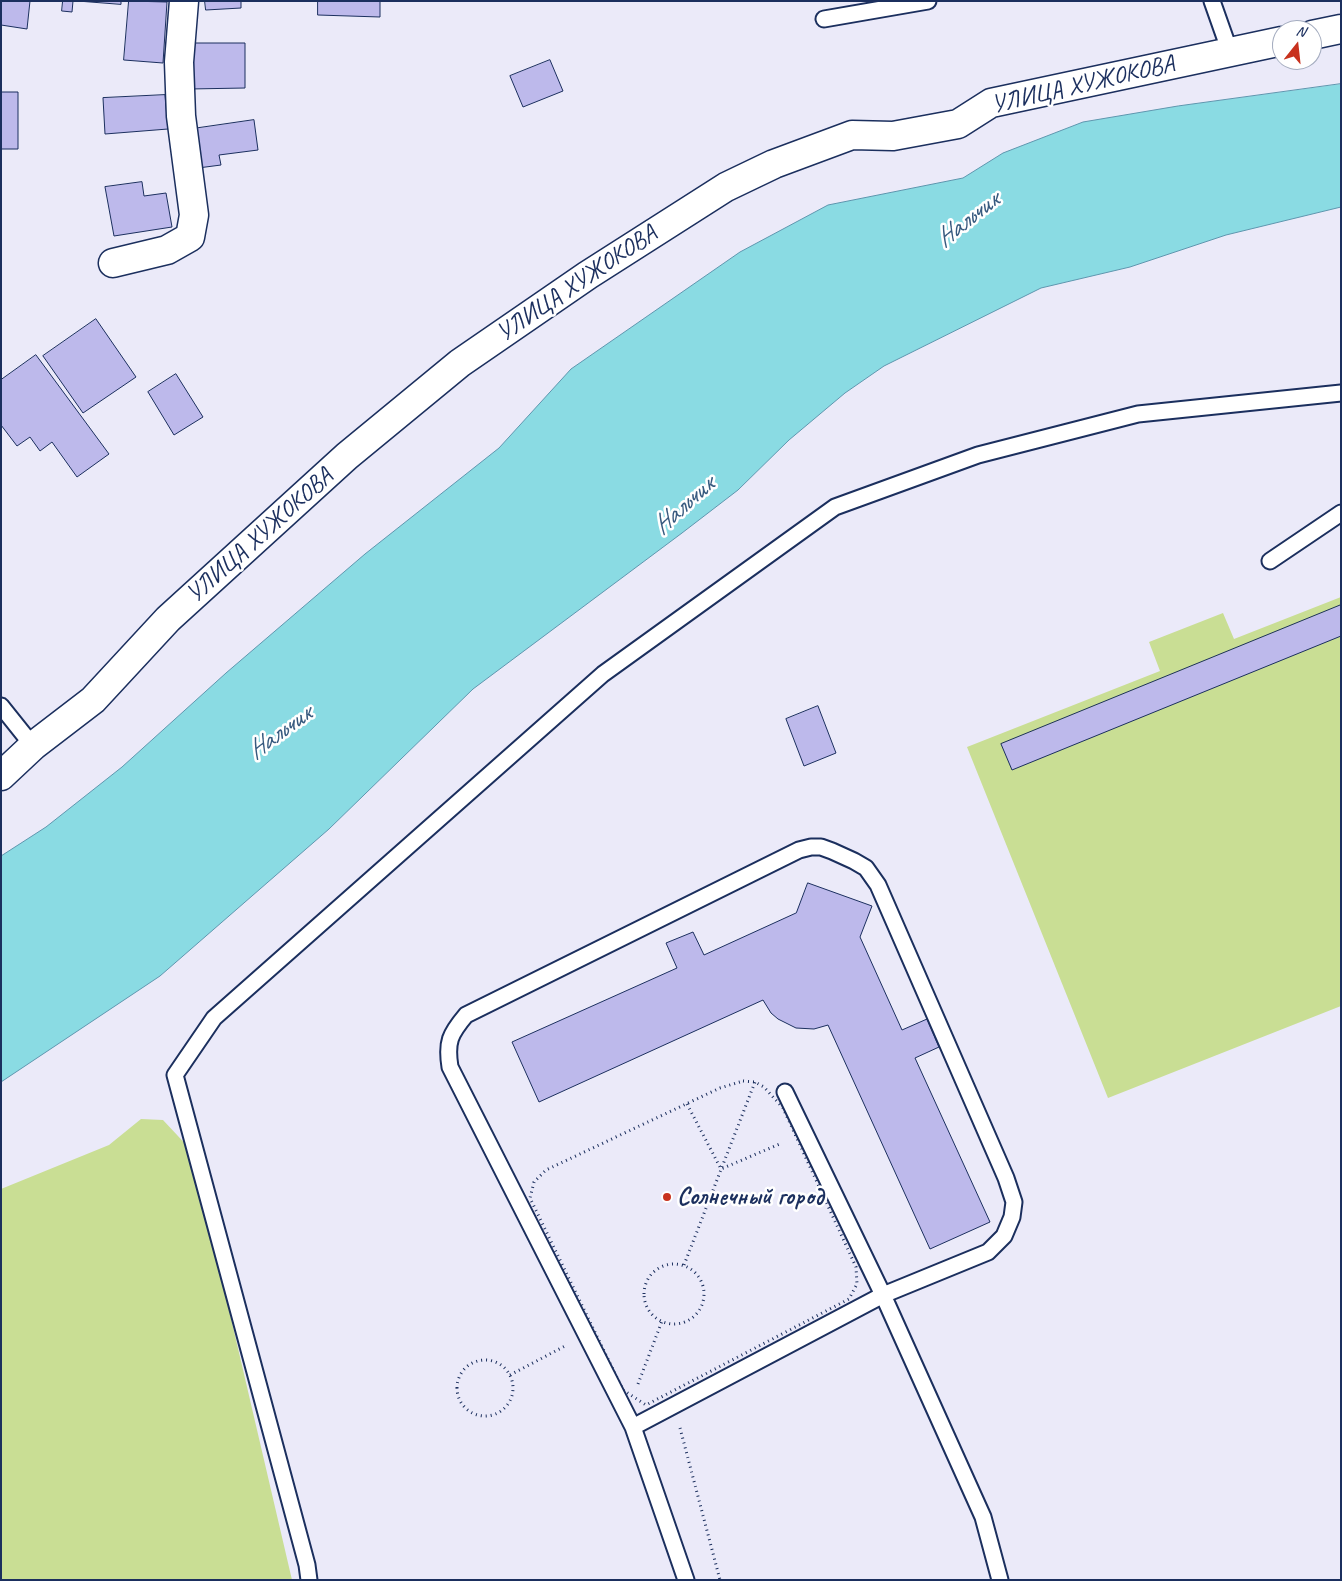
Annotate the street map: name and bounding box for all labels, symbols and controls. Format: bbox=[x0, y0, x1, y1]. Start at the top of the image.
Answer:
north arrow bbox=[1272, 20, 1322, 70]
text: N bbox=[1294, 22, 1308, 40]
street label: УЛИЦА ХУЖОКОВА bbox=[989, 49, 1177, 121]
water label: Нальчик bbox=[930, 185, 1006, 255]
street label: УЛИЦА ХУЖОКОВА bbox=[491, 219, 663, 349]
street label: УЛИЦА ХУЖОКОВА bbox=[181, 462, 339, 610]
water label: Нальчик bbox=[647, 470, 721, 542]
water label: Нальчик bbox=[241, 699, 319, 767]
place label: Солнечный город bbox=[677, 1182, 823, 1212]
marker: Солнечный город bbox=[661, 1191, 673, 1203]

